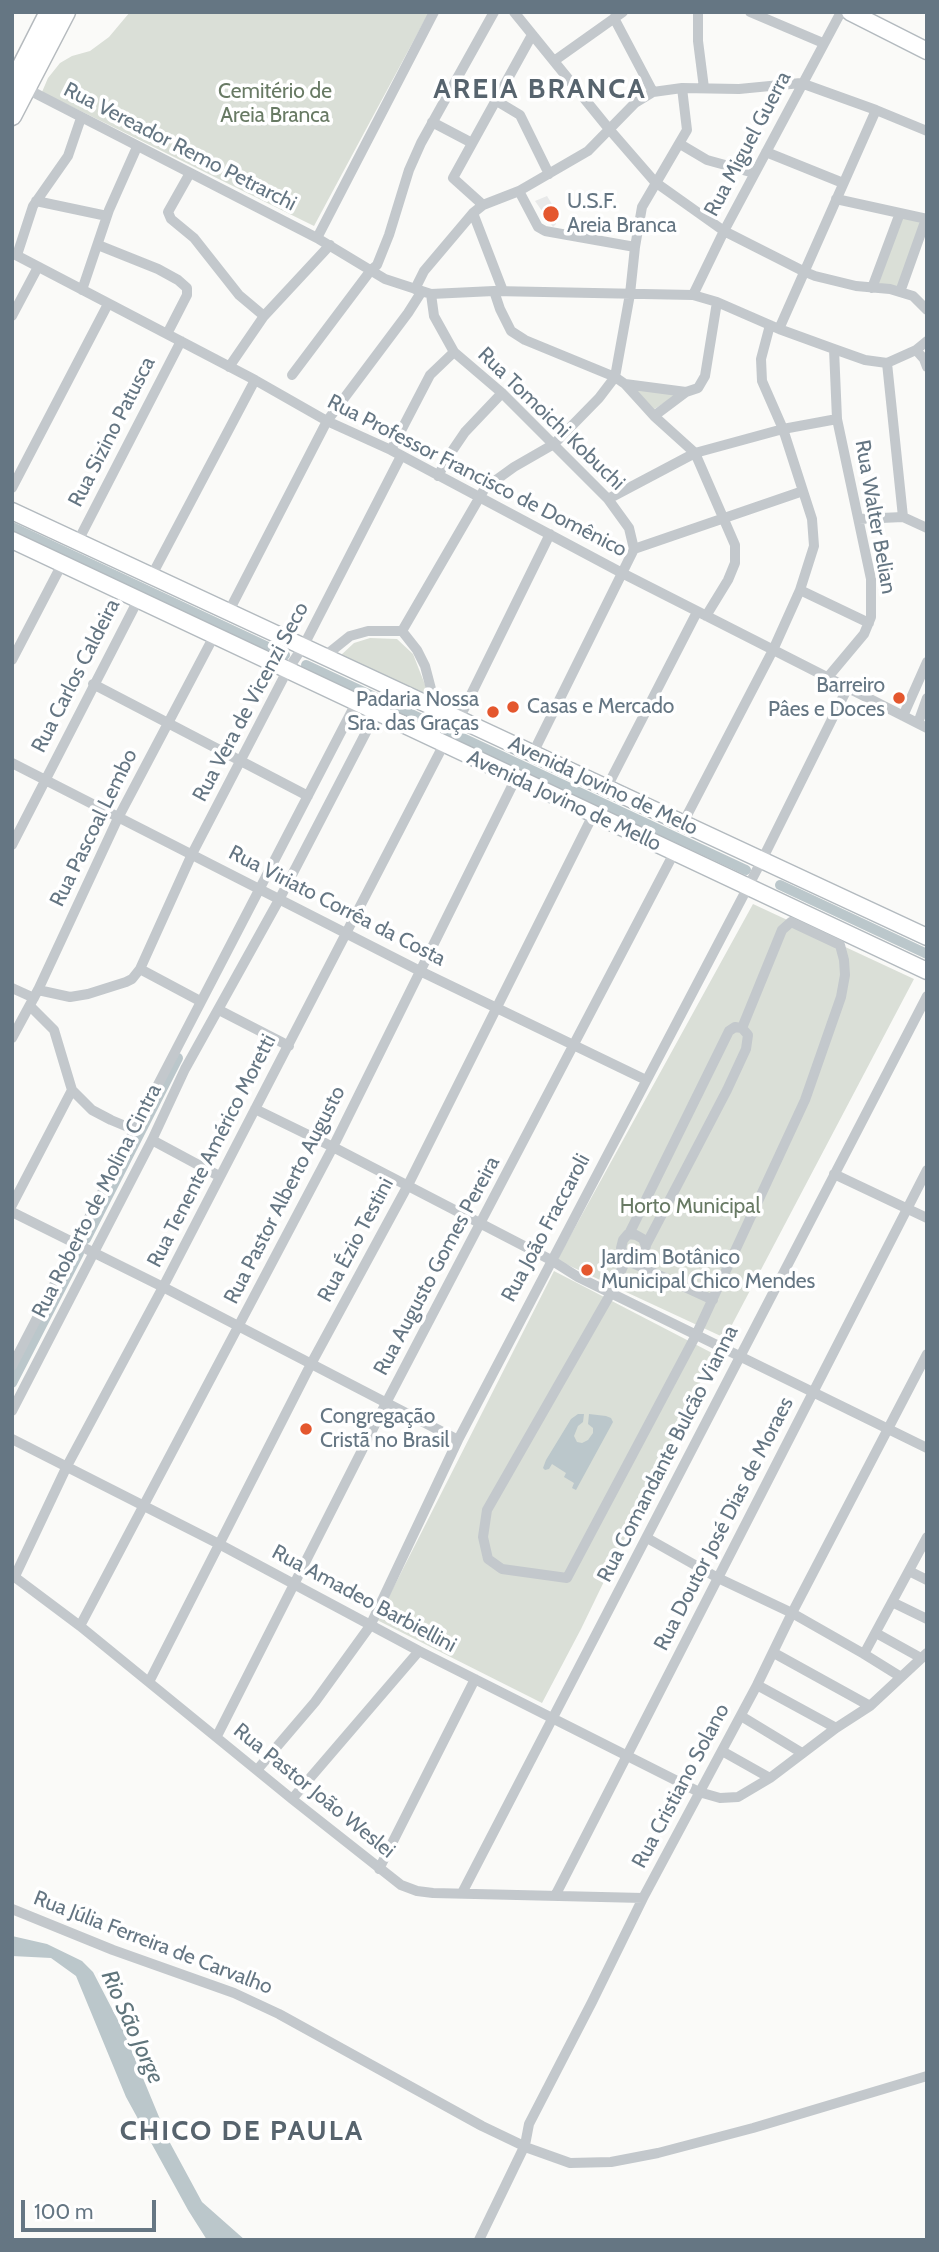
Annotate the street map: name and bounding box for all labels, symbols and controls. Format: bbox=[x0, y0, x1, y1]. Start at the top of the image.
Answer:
street label: Rua Miguel Guerra bbox=[699, 67, 797, 221]
district label: AREIA BRANCA bbox=[435, 73, 645, 107]
street label: Rua Vereador Remo Petrarchi bbox=[59, 77, 301, 217]
park label: Cemitério de Areia Branca bbox=[218, 79, 332, 129]
place label: U.S.F. Areia Branca bbox=[567, 189, 677, 239]
marker: U.S.F. Areia Branca bbox=[541, 204, 561, 224]
street label: Rua Tomoichi Kobuchi bbox=[472, 342, 630, 496]
street label: Rua Sizino Patusca bbox=[63, 353, 161, 511]
street label: Rua Professor Francisco de Domênico bbox=[323, 389, 631, 563]
street label: Rua Walter Belian bbox=[849, 438, 901, 596]
street label: Rua Carlos Caldeira bbox=[26, 595, 126, 757]
street label: Rua Vera de Vicenzi Seco bbox=[188, 598, 314, 806]
place label: Barreiro Pâes e Doces bbox=[768, 673, 885, 723]
place label: Padaria Nossa Sra. das Graças bbox=[347, 687, 479, 737]
marker: Barreiro Pâes e Doces bbox=[891, 690, 907, 706]
place label: Casas e Mercado bbox=[527, 694, 674, 720]
marker: Casas e Mercado bbox=[505, 699, 521, 715]
marker: Padaria Nossa Sra. das Graças bbox=[485, 704, 501, 720]
street label: Avenida Jovino de Melo bbox=[504, 731, 702, 841]
street label: Rua Pascoal Lembo bbox=[45, 745, 143, 911]
street label: Avenida Jovino de Mello bbox=[463, 745, 665, 857]
street label: Rua Viriato Corrêa da Costa bbox=[224, 840, 450, 972]
street label: Rua Tenente Américo Moretti bbox=[142, 1030, 282, 1272]
street label: Rua Roberto de Molina Cintra bbox=[27, 1080, 167, 1322]
street label: Rua Pastor Alberto Augusto bbox=[219, 1082, 351, 1308]
street label: Rua João Fraccaroli bbox=[496, 1150, 596, 1306]
street label: Rua Augusto Gomes Pereira bbox=[369, 1152, 505, 1380]
street label: Rua Ézio Testini bbox=[313, 1174, 399, 1306]
park label: Horto Municipal bbox=[620, 1194, 760, 1220]
place label: Jardim Botânico Municipal Chico Mendes bbox=[601, 1245, 815, 1295]
marker: Jardim Botânico Municipal Chico Mendes bbox=[579, 1262, 595, 1278]
street label: Rua Comandante Bulcão Vianna bbox=[592, 1322, 744, 1586]
street label: Rua Doutor José Dias de Moraes bbox=[649, 1393, 799, 1655]
place label: Congregação Cristã no Brasil bbox=[320, 1404, 450, 1454]
marker: Congregação Cristã no Brasil bbox=[298, 1421, 314, 1437]
street label: Rua Amadeo Barbiellini bbox=[268, 1540, 460, 1658]
street label: Rua Cristiano Solano bbox=[627, 1699, 735, 1873]
street label: Rua Pastor João Weslei bbox=[228, 1718, 400, 1864]
street label: Rua Júlia Ferreira de Carvalho bbox=[30, 1886, 276, 2000]
water label: Rio São Jorge bbox=[95, 1966, 169, 2088]
district label: CHICO DE PAULA bbox=[122, 2115, 362, 2149]
scale bar bbox=[24, 2186, 159, 2230]
text: 100 m bbox=[34, 2199, 93, 2224]

